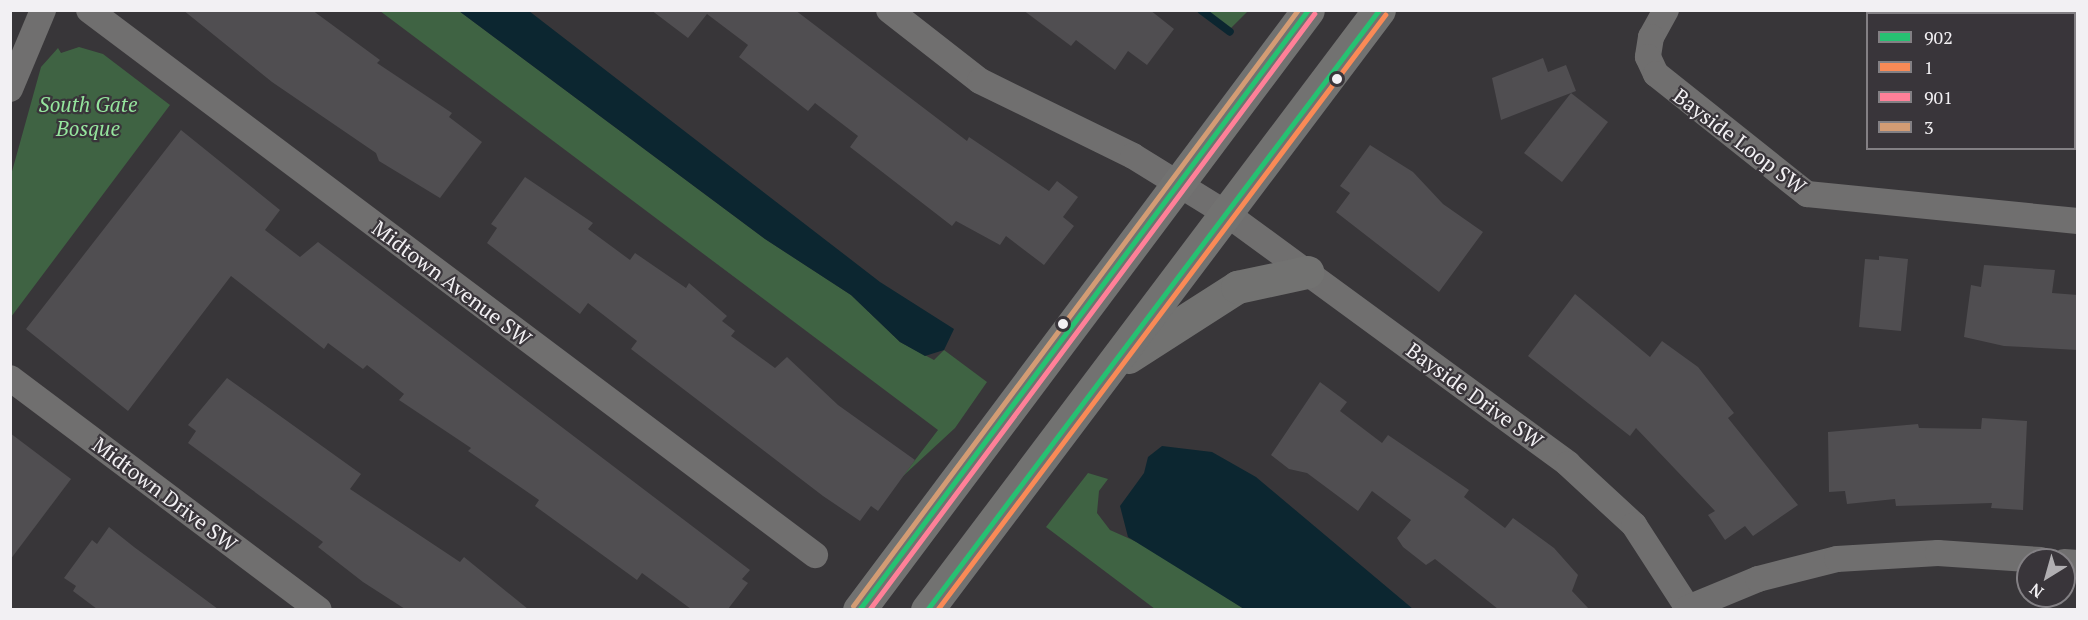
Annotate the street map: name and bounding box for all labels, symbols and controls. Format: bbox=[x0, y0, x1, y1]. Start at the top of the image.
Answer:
legend bbox=[1866, 12, 2076, 150]
text: 902 bbox=[1924, 25, 1953, 49]
text: 1 bbox=[1924, 55, 1934, 79]
unlabelled marker bbox=[1331, 73, 1343, 85]
street label: Bayside Loop SW bbox=[1669, 83, 1811, 199]
text: 901 bbox=[1924, 85, 1953, 109]
park label: South Gate Bosque bbox=[39, 91, 137, 141]
text: 3 bbox=[1924, 115, 1934, 139]
street label: Midtown Avenue SW bbox=[367, 215, 537, 351]
unlabelled marker bbox=[1057, 318, 1069, 330]
street label: Bayside Drive SW bbox=[1402, 337, 1548, 453]
street label: Midtown Drive SW bbox=[88, 432, 242, 556]
north arrow bbox=[2016, 548, 2076, 608]
text: N bbox=[2025, 578, 2048, 603]

